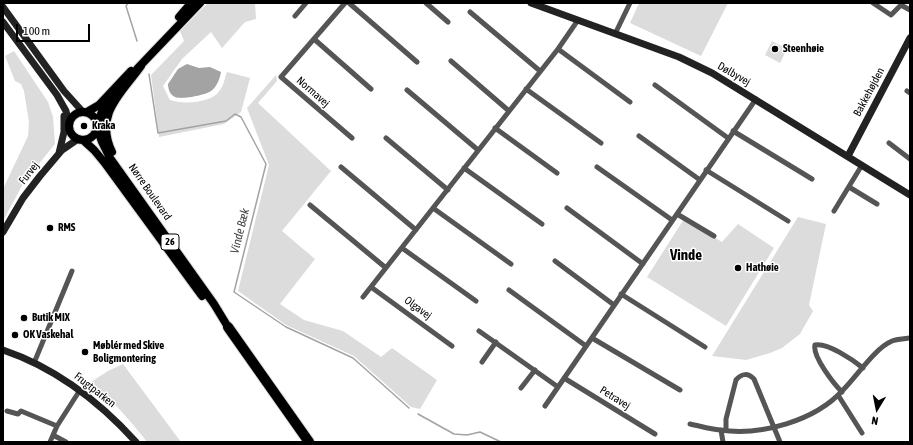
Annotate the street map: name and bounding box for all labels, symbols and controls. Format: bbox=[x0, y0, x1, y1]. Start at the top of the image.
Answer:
scale bar bbox=[18, 16, 92, 42]
text: 100 m bbox=[23, 24, 50, 38]
place label: Steenhøie bbox=[783, 42, 824, 56]
marker: Steenhøie bbox=[770, 44, 780, 54]
street label: Dølbyvej bbox=[715, 59, 753, 89]
street label: Bakkehøjden bbox=[851, 65, 887, 119]
street label: Normavej bbox=[294, 74, 332, 110]
place label: Kraka bbox=[92, 119, 115, 133]
marker: Kraka bbox=[79, 121, 89, 131]
street label: Furvej bbox=[16, 159, 42, 187]
street label: Nørre Boulevard bbox=[126, 161, 174, 223]
water label: Vinde Bæk bbox=[227, 207, 253, 255]
place label: RMS bbox=[58, 221, 75, 235]
marker: RMS bbox=[45, 223, 55, 233]
road number: 26 bbox=[161, 234, 179, 250]
district label: Vinde bbox=[670, 246, 702, 264]
place label: Hathøie bbox=[746, 261, 779, 275]
marker: Hathøie bbox=[733, 263, 743, 273]
street label: Olgavej bbox=[402, 294, 434, 322]
place label: Butik MIX bbox=[32, 311, 70, 325]
marker: Butik MIX bbox=[19, 313, 29, 323]
place label: OK Vaskehal bbox=[23, 328, 73, 342]
marker: OK Vaskehal bbox=[10, 330, 20, 340]
place label: Møblér med Skive Boligmontering bbox=[93, 339, 164, 365]
marker: Møblér med Skive Boligmontering bbox=[80, 347, 90, 357]
street label: Frugtparken bbox=[72, 370, 118, 410]
street label: Petravej bbox=[597, 384, 633, 412]
north arrow bbox=[857, 389, 897, 429]
text: N bbox=[871, 414, 879, 427]

